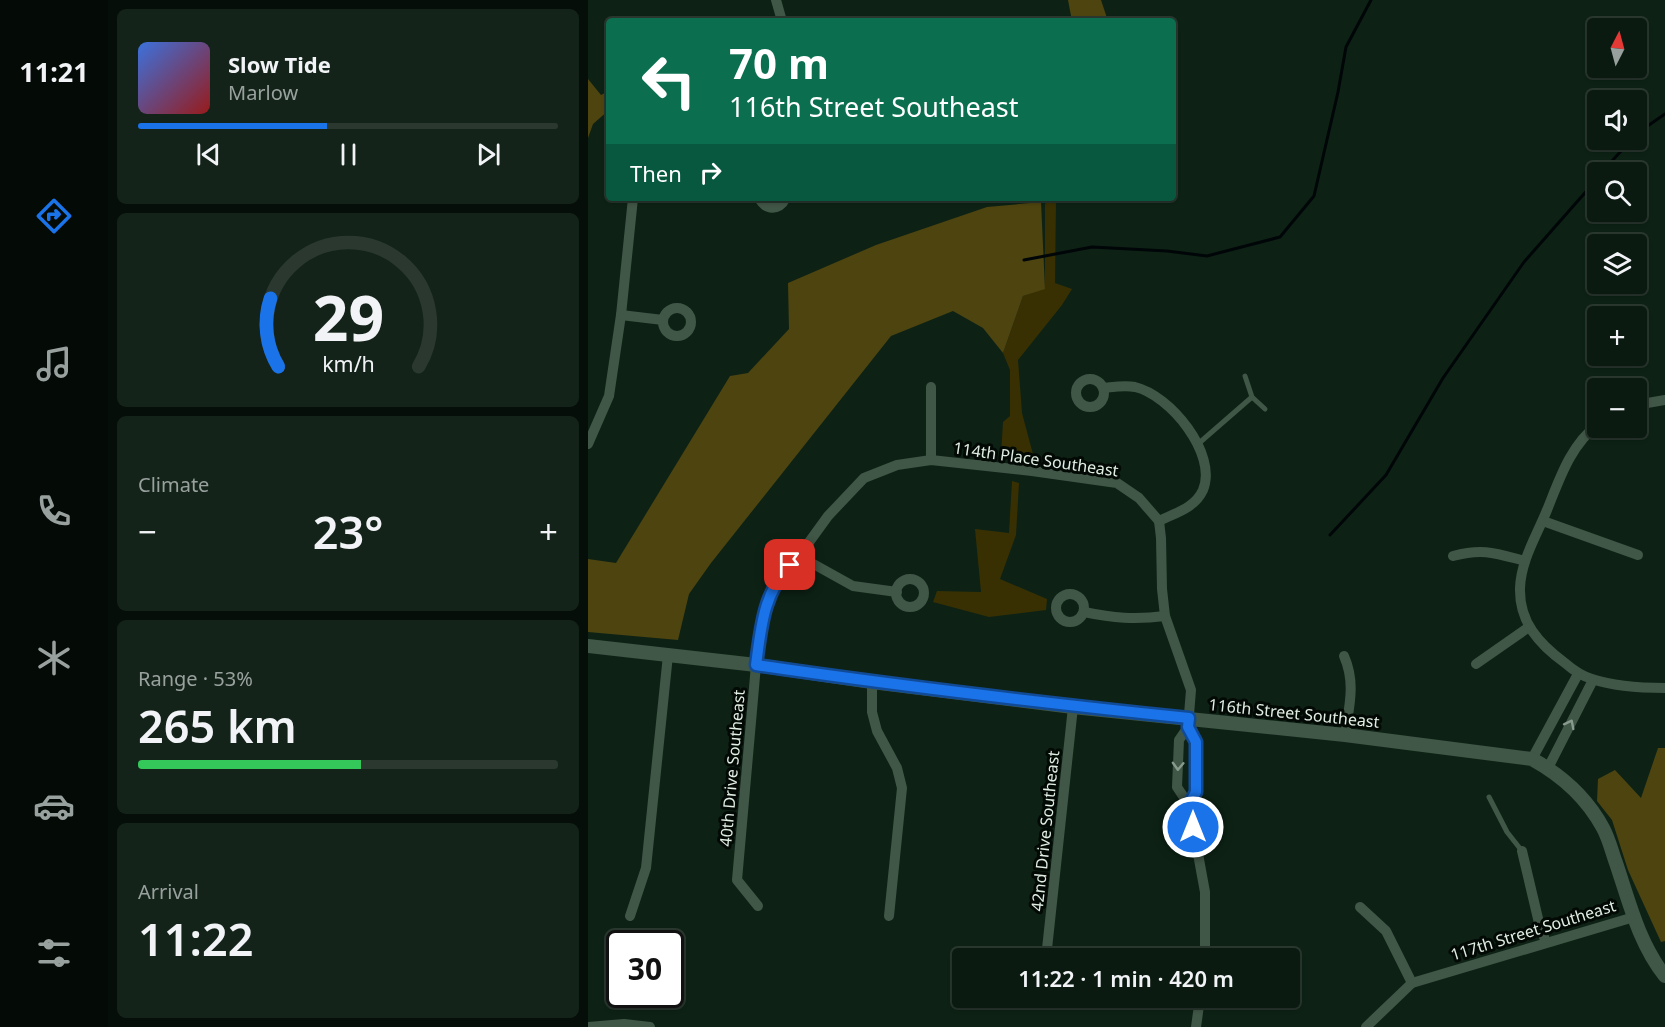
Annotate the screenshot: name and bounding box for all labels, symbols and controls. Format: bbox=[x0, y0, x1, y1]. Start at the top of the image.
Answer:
north arrow bbox=[1587, 18, 1647, 78]
map controls bbox=[1587, 18, 1647, 438]
text: 70 m bbox=[729, 34, 829, 91]
icon: left bbox=[630, 42, 708, 120]
text: Slow Tide bbox=[228, 49, 331, 79]
text: 11:21 bbox=[19, 53, 89, 90]
text: Marlow bbox=[228, 79, 298, 106]
text: 116th Street Southeast bbox=[729, 88, 1019, 125]
button: sound bbox=[1587, 90, 1647, 150]
icon: previous bbox=[192, 138, 225, 171]
icon: pause bbox=[332, 138, 365, 171]
icon: next bbox=[472, 138, 505, 171]
icon: right bbox=[694, 156, 727, 189]
text: Then bbox=[630, 158, 682, 188]
button: search bbox=[1587, 162, 1647, 222]
icon: directions bbox=[33, 195, 75, 237]
button: layers bbox=[1587, 234, 1647, 294]
text: 29 bbox=[312, 274, 384, 359]
button: + bbox=[1587, 306, 1647, 366]
icon: music bbox=[33, 343, 75, 385]
text: km/h bbox=[322, 349, 374, 378]
button: − bbox=[1587, 378, 1647, 438]
street label: 114th Place Southeast bbox=[952, 437, 1120, 482]
text: Climate bbox=[138, 471, 209, 498]
icon: phone bbox=[33, 490, 75, 532]
text: 23° bbox=[313, 501, 383, 562]
text: − bbox=[138, 509, 157, 554]
text: + bbox=[539, 509, 558, 554]
pin bbox=[764, 539, 815, 590]
icon: arrive bbox=[773, 548, 806, 581]
icon: climate bbox=[33, 637, 75, 679]
text: Range · 53% bbox=[138, 665, 253, 692]
street label: 40th Drive Southeast bbox=[714, 688, 750, 847]
street label: 116th Street Southeast bbox=[1208, 693, 1381, 733]
text: 265 km bbox=[138, 695, 297, 756]
one-way arrow bbox=[1563, 719, 1574, 730]
street label: 42nd Drive Southeast bbox=[1026, 749, 1064, 912]
one-way arrow bbox=[1171, 762, 1184, 771]
icon: car bbox=[33, 785, 75, 827]
position arrow bbox=[1161, 795, 1225, 859]
text: Arrival bbox=[138, 878, 199, 905]
street label: 117th Street Southeast bbox=[1448, 894, 1618, 966]
text: 11:22 bbox=[138, 908, 253, 969]
speed limit sign: 30 bbox=[606, 930, 684, 1008]
icon: filters bbox=[33, 932, 75, 974]
text: 11:22 · 1 min · 420 m bbox=[1018, 963, 1234, 993]

